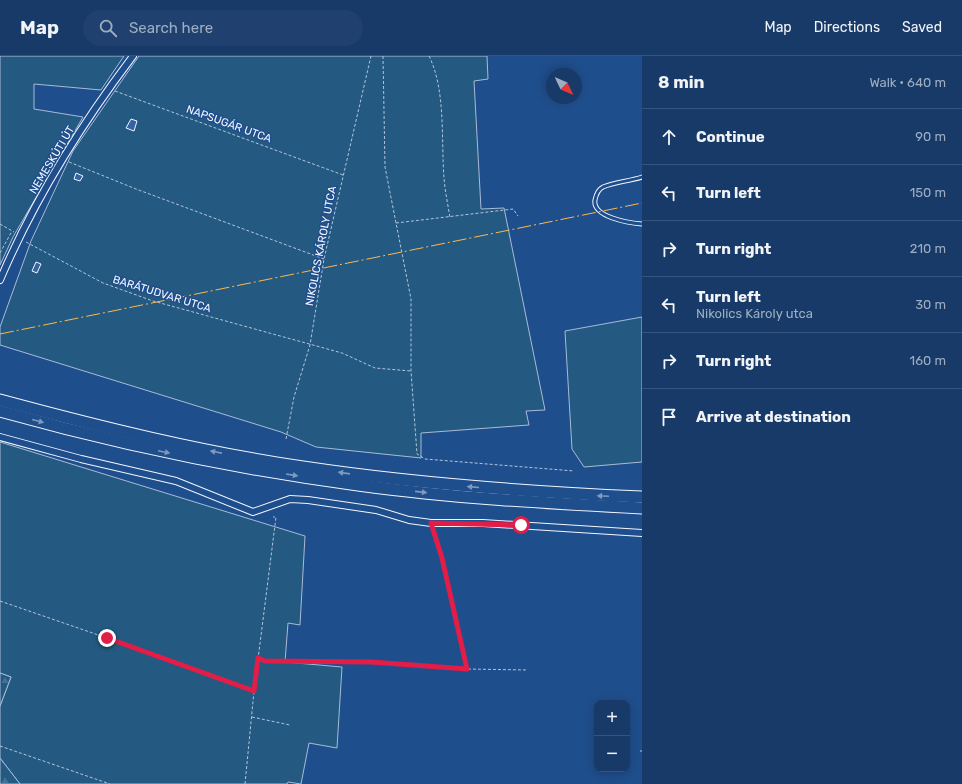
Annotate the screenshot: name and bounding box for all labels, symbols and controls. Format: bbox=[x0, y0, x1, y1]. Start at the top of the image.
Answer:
search box bbox=[83, 10, 363, 46]
text: Map bbox=[20, 16, 59, 39]
icon: search bbox=[97, 17, 119, 39]
text: Search here bbox=[129, 19, 213, 37]
text: Map bbox=[765, 19, 792, 36]
text: Directions bbox=[814, 19, 880, 36]
text: Saved bbox=[902, 19, 942, 36]
north arrow bbox=[546, 68, 582, 104]
text: 8 min bbox=[658, 72, 705, 92]
text: Walk · 640 m bbox=[869, 75, 946, 90]
street label: NAPSUGÁR UTCA bbox=[185, 103, 274, 146]
street label: NEMESKÚTI ÚT bbox=[27, 123, 78, 196]
icon: ahead bbox=[658, 126, 680, 148]
text: Continue bbox=[696, 128, 765, 146]
text: 90 m bbox=[915, 129, 946, 144]
icon: left bbox=[658, 182, 680, 204]
street label: NIKOLICS KÁROLY UTCA bbox=[303, 184, 339, 307]
text: Turn left bbox=[696, 184, 761, 202]
text: 150 m bbox=[910, 185, 946, 200]
icon: right bbox=[658, 238, 680, 260]
text: Turn right bbox=[696, 240, 771, 258]
text: 210 m bbox=[910, 241, 946, 256]
street label: BARÁTUDVAR UTCA bbox=[111, 273, 213, 315]
text: Turn left bbox=[696, 288, 761, 306]
icon: left bbox=[658, 294, 680, 316]
text: 30 m bbox=[915, 297, 946, 312]
text: Nikolics Károly utca bbox=[696, 306, 813, 321]
icon: right bbox=[658, 350, 680, 372]
text: Turn right bbox=[696, 352, 771, 370]
text: 160 m bbox=[910, 353, 946, 368]
icon: arrive bbox=[658, 406, 680, 428]
text: Arrive at destination bbox=[696, 408, 851, 426]
one-way arrow bbox=[31, 419, 44, 425]
one-way arrow bbox=[210, 448, 222, 454]
one-way arrow bbox=[158, 449, 170, 455]
one-way arrow bbox=[338, 470, 350, 476]
one-way arrow bbox=[286, 472, 298, 478]
one-way arrow bbox=[467, 484, 479, 490]
one-way arrow bbox=[415, 489, 427, 496]
one-way arrow bbox=[597, 492, 609, 499]
route start bbox=[512, 516, 530, 534]
route end bbox=[98, 629, 116, 647]
map controls bbox=[594, 700, 630, 772]
button: + bbox=[594, 700, 630, 736]
button: − bbox=[594, 736, 630, 772]

